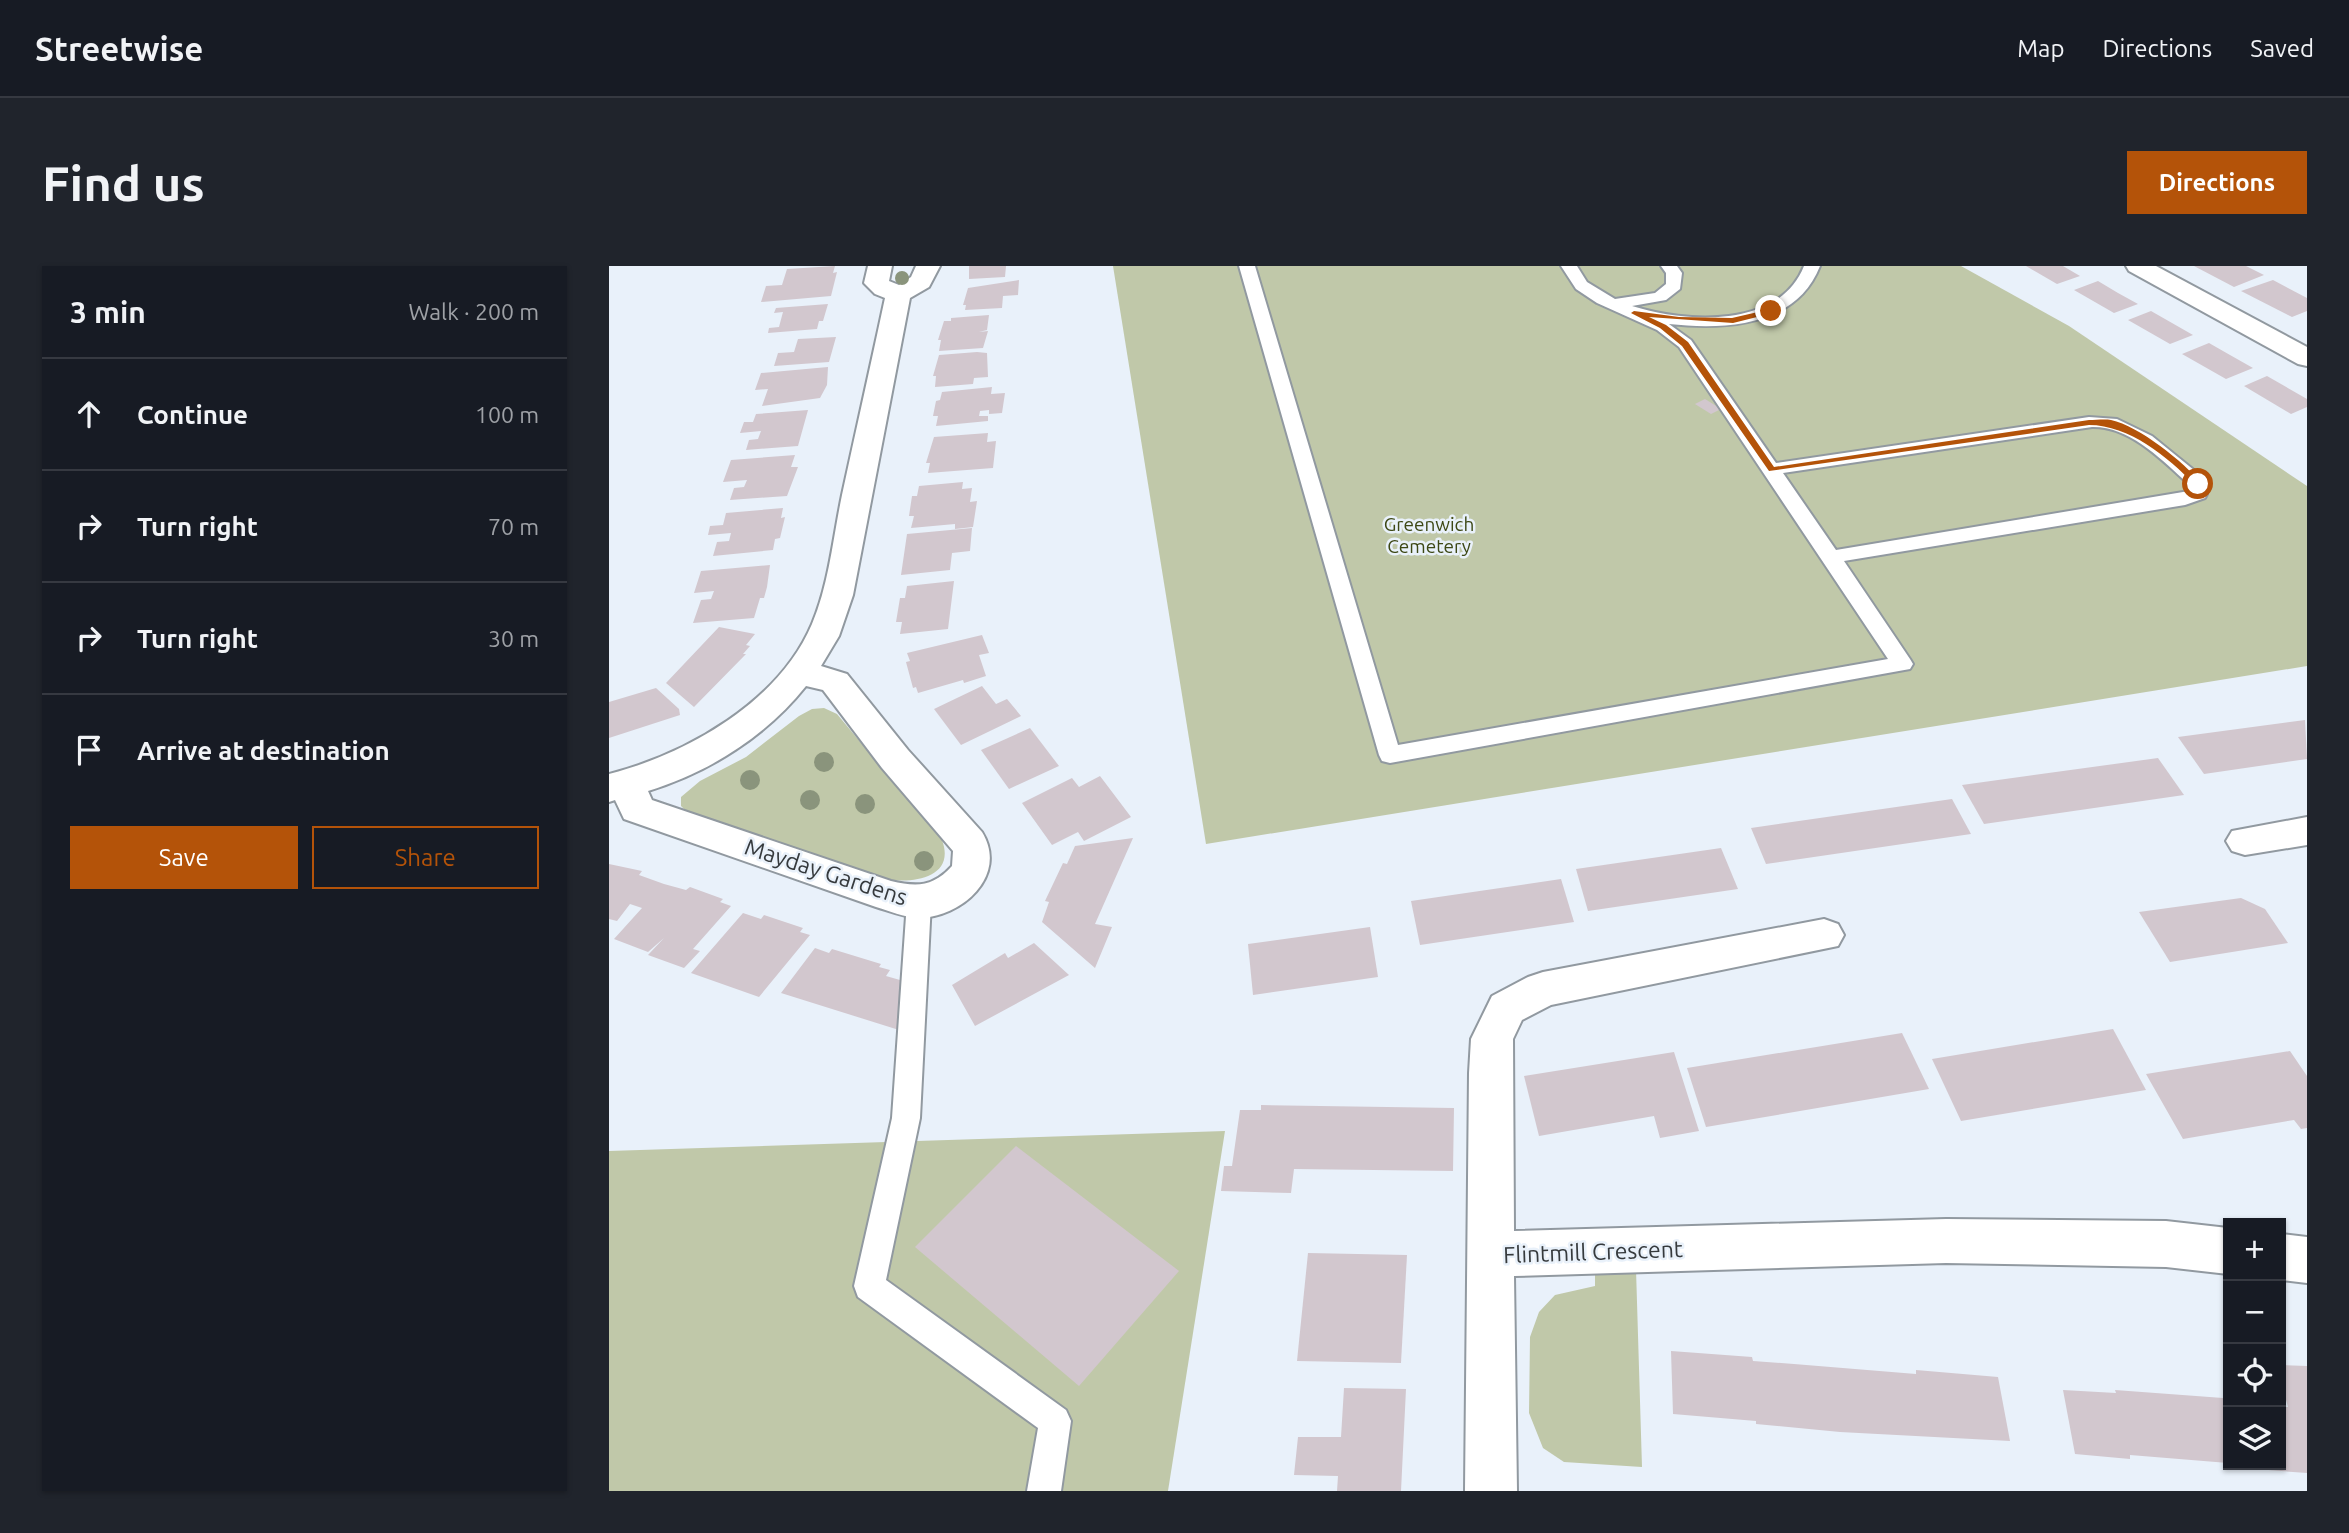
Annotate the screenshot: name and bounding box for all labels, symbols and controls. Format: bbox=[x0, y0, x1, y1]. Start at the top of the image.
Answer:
text: Streetwise bbox=[35, 30, 203, 67]
text: Map bbox=[2017, 35, 2064, 62]
text: Directions bbox=[2102, 35, 2212, 62]
text: Saved bbox=[2250, 35, 2314, 62]
button: Directions bbox=[2127, 151, 2307, 214]
text: Find us bbox=[42, 155, 205, 210]
text: 3 min bbox=[70, 295, 146, 329]
route end bbox=[1755, 295, 1786, 326]
text: Walk · 200 m bbox=[408, 299, 539, 324]
icon: ahead bbox=[70, 395, 108, 433]
text: Continue bbox=[137, 400, 248, 429]
text: 100 m bbox=[475, 402, 539, 427]
route start bbox=[2182, 468, 2213, 499]
icon: right bbox=[70, 507, 108, 545]
text: Turn right bbox=[137, 512, 258, 541]
park label: Greenwich Cemetery bbox=[1384, 513, 1474, 557]
text: 70 m bbox=[488, 514, 539, 539]
icon: right bbox=[70, 619, 108, 657]
text: Turn right bbox=[137, 624, 258, 653]
text: 30 m bbox=[488, 626, 539, 651]
icon: arrive bbox=[70, 731, 108, 769]
text: Arrive at destination bbox=[137, 736, 390, 765]
button: Save bbox=[70, 826, 298, 889]
button: Share bbox=[312, 826, 539, 889]
street label: Mayday Gardens bbox=[742, 833, 911, 910]
map controls bbox=[2223, 1218, 2286, 1470]
button: + bbox=[2223, 1218, 2286, 1281]
street label: Flintmill Crescent bbox=[1503, 1236, 1683, 1267]
button: − bbox=[2223, 1281, 2286, 1344]
button: locate bbox=[2223, 1344, 2286, 1407]
button: layers bbox=[2223, 1407, 2286, 1470]

